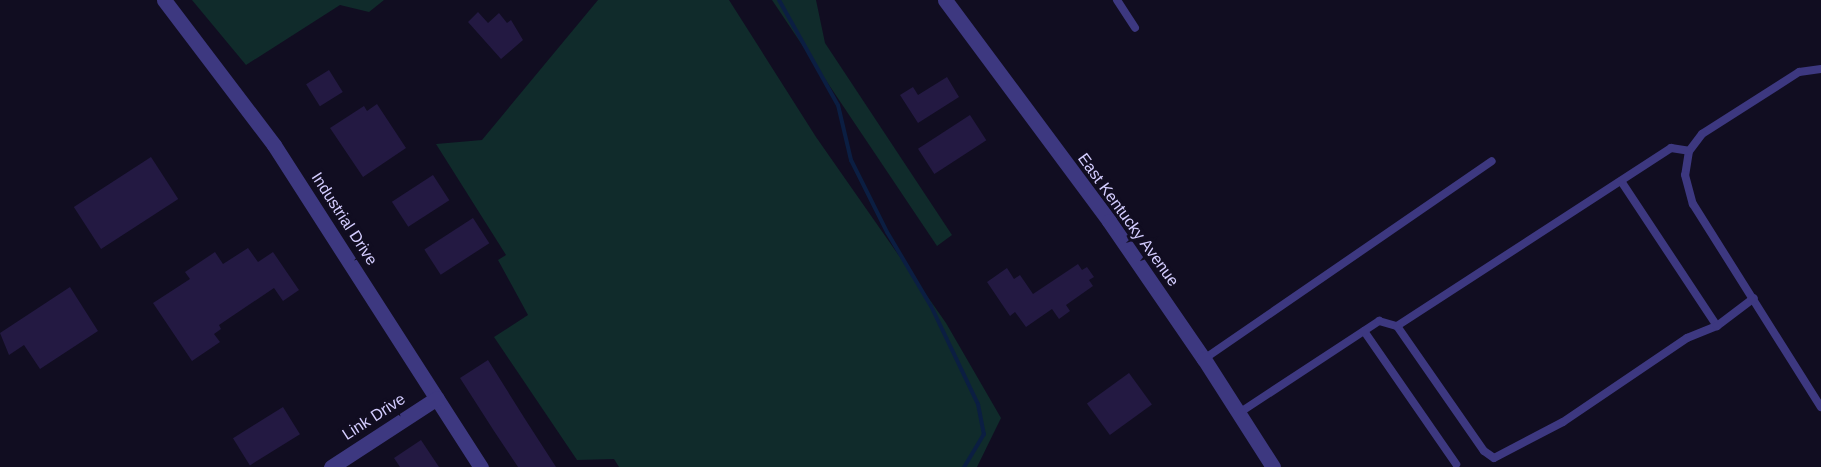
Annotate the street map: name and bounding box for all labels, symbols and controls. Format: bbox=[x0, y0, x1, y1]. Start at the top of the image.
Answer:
street label: East Kentucky Avenue bbox=[1073, 149, 1183, 291]
street label: Industrial Drive bbox=[307, 169, 381, 269]
street label: Link Drive bbox=[339, 390, 409, 444]

